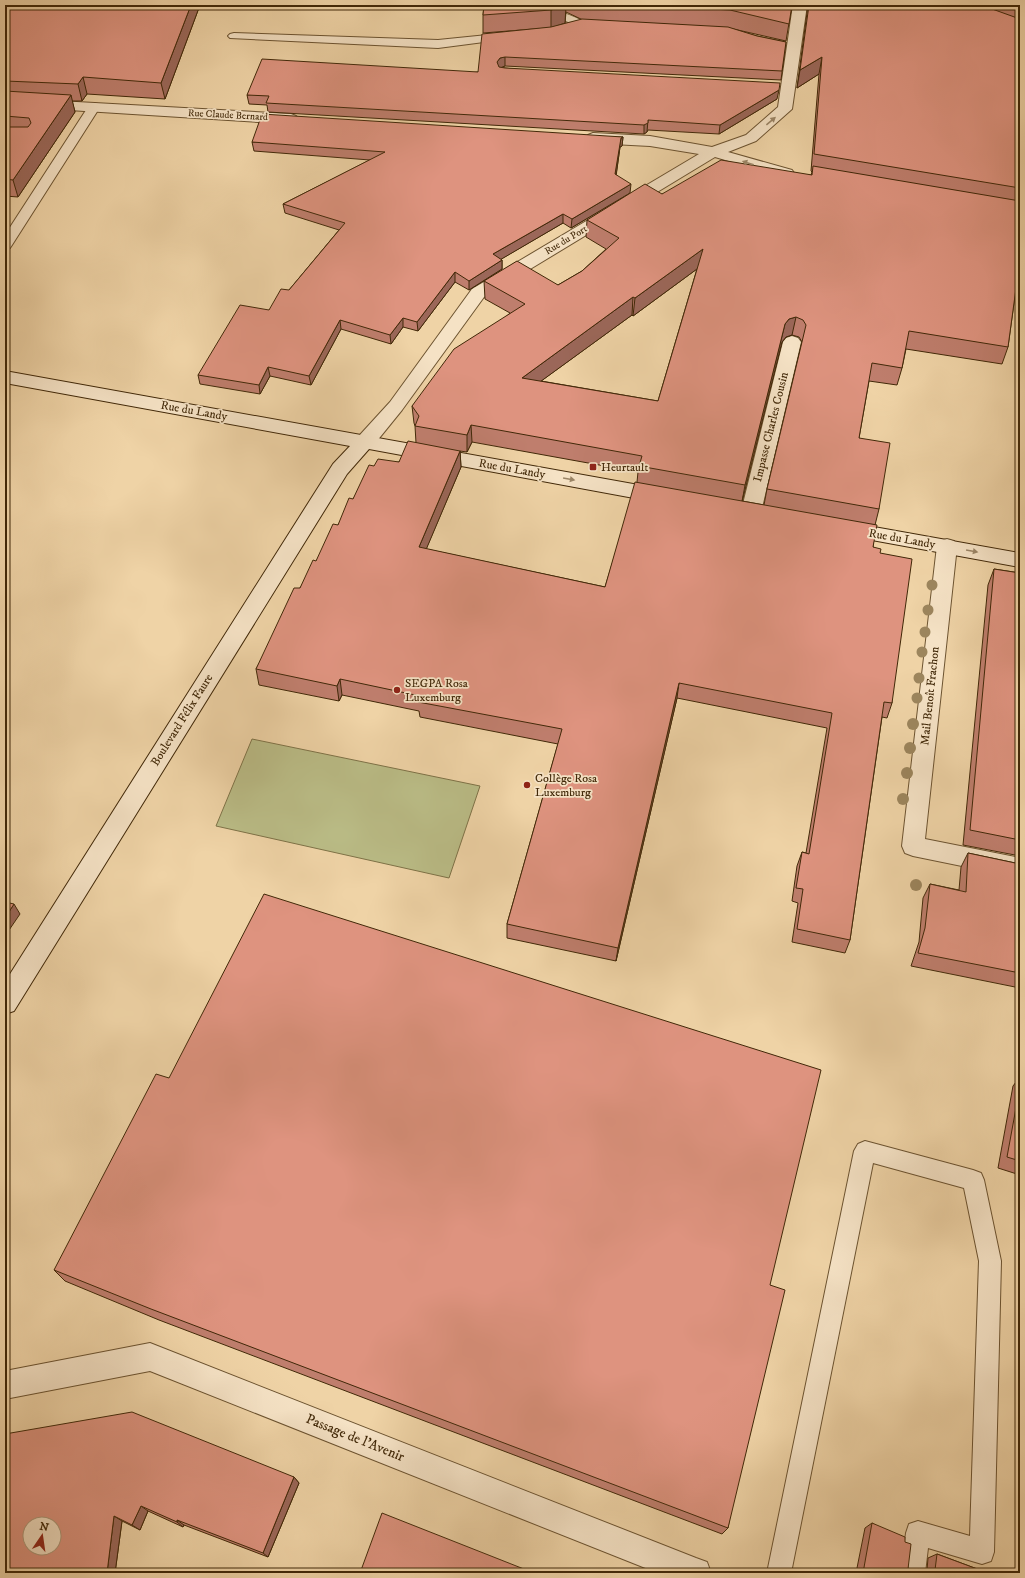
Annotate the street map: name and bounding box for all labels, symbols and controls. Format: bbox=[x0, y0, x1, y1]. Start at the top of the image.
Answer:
street label: Rue Claude Bernard bbox=[188, 107, 268, 123]
one-way arrow bbox=[766, 116, 776, 125]
one-way arrow bbox=[742, 160, 754, 166]
street label: Rue du Port bbox=[543, 223, 589, 257]
street label: Impasse Charles Cousin bbox=[750, 370, 792, 483]
street label: Rue du Landy bbox=[160, 398, 229, 424]
street label: Rue du Landy bbox=[478, 456, 547, 482]
place label: Heurtault bbox=[601, 460, 648, 475]
marker: Heurtault bbox=[588, 462, 598, 472]
one-way arrow bbox=[563, 476, 575, 482]
street label: Rue du Landy bbox=[868, 526, 937, 552]
one-way arrow bbox=[966, 548, 978, 554]
street label: Mail Benoît Frachon bbox=[917, 645, 943, 746]
street label: Boulevard Félix Faure bbox=[148, 671, 216, 769]
place label: SEGPA Rosa Luxemburg bbox=[405, 676, 469, 705]
marker: SEGPA Rosa Luxemburg bbox=[392, 685, 402, 695]
place label: Collège Rosa Luxemburg bbox=[535, 771, 598, 800]
marker: Collège Rosa Luxemburg bbox=[522, 780, 532, 790]
street label: Passage de l'Avenir bbox=[303, 1410, 408, 1466]
north arrow bbox=[22, 1516, 62, 1556]
text: N bbox=[38, 1519, 50, 1535]

